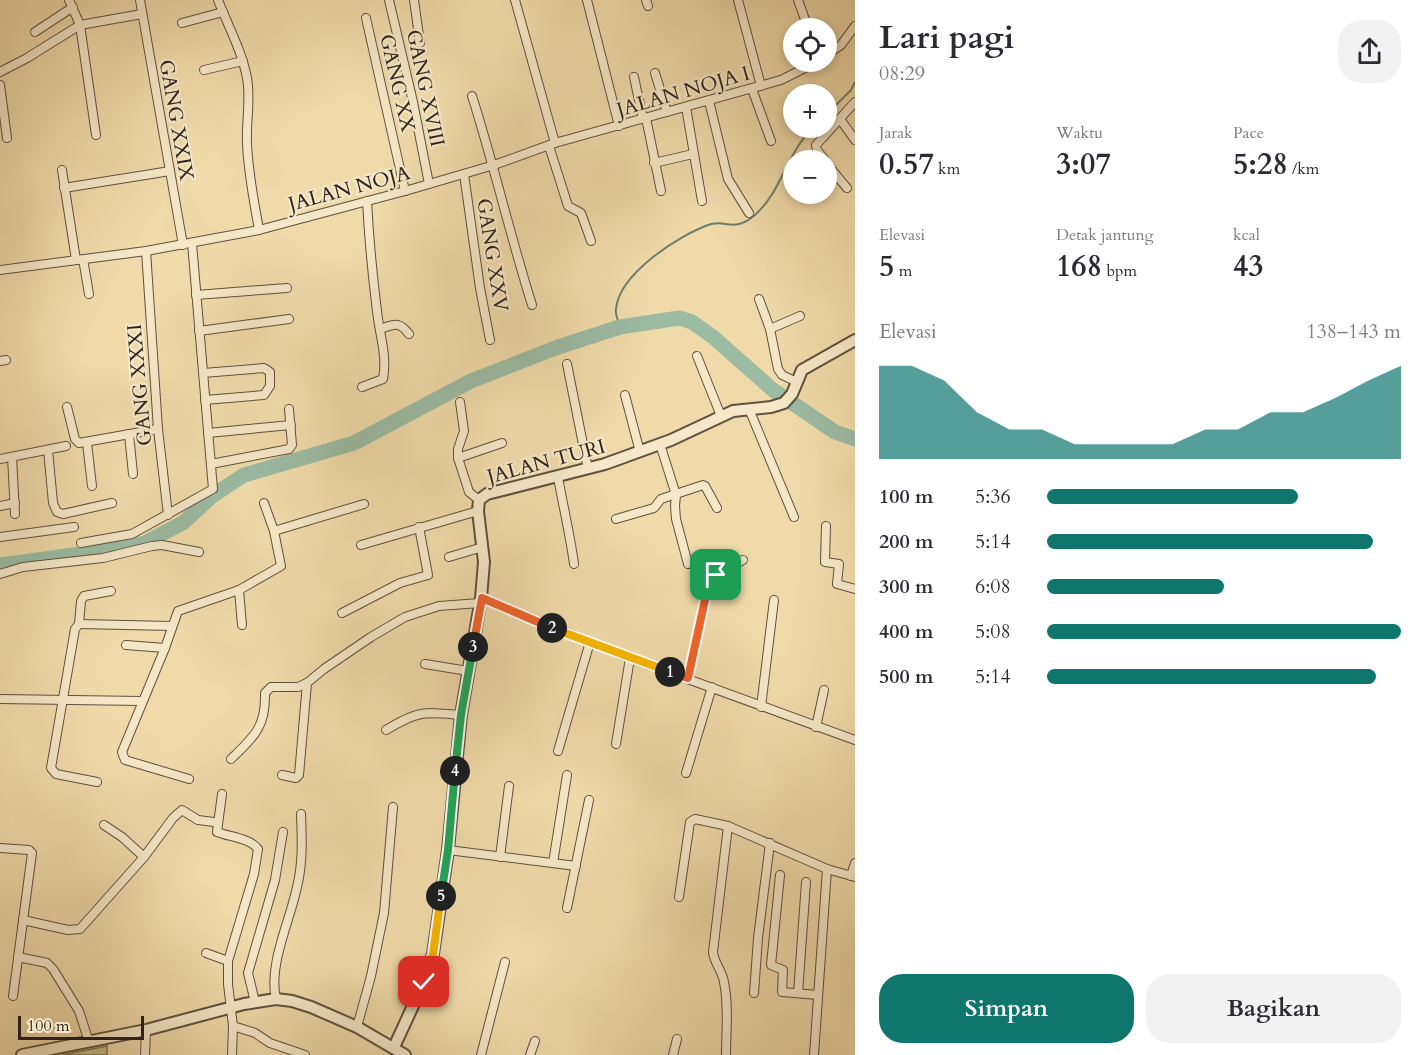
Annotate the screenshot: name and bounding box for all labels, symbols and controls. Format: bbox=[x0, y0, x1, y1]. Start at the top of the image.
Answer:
text: Lari pagi bbox=[879, 15, 1014, 60]
map controls bbox=[783, 18, 837, 204]
button: locate bbox=[783, 18, 837, 72]
button: share bbox=[1338, 20, 1401, 83]
street label: GANG XVIII bbox=[400, 27, 451, 149]
street label: GANG XX bbox=[373, 31, 422, 135]
street label: GANG XXIX bbox=[153, 58, 200, 183]
street label: JALAN NOJA I bbox=[611, 60, 753, 124]
text: 08:29 bbox=[879, 60, 925, 87]
button: + bbox=[783, 84, 837, 138]
text: Jarak bbox=[879, 122, 913, 144]
text: Waktu bbox=[1056, 122, 1103, 144]
text: Pace bbox=[1233, 122, 1264, 144]
text: 0.57 bbox=[879, 144, 934, 185]
text: 3:07 bbox=[1056, 144, 1111, 185]
text: 5:28 bbox=[1233, 144, 1288, 185]
button: − bbox=[783, 150, 837, 204]
text: km bbox=[934, 158, 960, 180]
text: /km bbox=[1288, 158, 1319, 180]
street label: JALAN NOJA bbox=[282, 159, 414, 218]
street label: GANG XXV bbox=[470, 196, 515, 314]
text: Elevasi bbox=[879, 224, 925, 246]
text: Detak jantung bbox=[1056, 224, 1154, 246]
text: kcal bbox=[1233, 224, 1260, 246]
text: 5 bbox=[879, 246, 894, 287]
text: 168 bbox=[1056, 246, 1102, 287]
text: 43 bbox=[1233, 246, 1264, 287]
text: m bbox=[894, 260, 912, 282]
text: bpm bbox=[1102, 260, 1137, 282]
text: Elevasi bbox=[879, 318, 937, 345]
text: 138–143 m bbox=[1306, 318, 1401, 345]
street label: GANG XXXI bbox=[121, 323, 158, 447]
street label: JALAN TURI bbox=[481, 433, 608, 491]
text: 100 m bbox=[879, 483, 934, 510]
text: 5:36 bbox=[975, 483, 1011, 510]
text: 200 m bbox=[879, 528, 934, 555]
text: 5:14 bbox=[975, 528, 1011, 555]
pin bbox=[690, 549, 741, 600]
icon: arrive bbox=[699, 558, 732, 591]
text: 300 m bbox=[879, 573, 934, 600]
text: 6:08 bbox=[975, 573, 1011, 600]
pin: 2 bbox=[537, 613, 567, 643]
text: 2 bbox=[548, 617, 556, 639]
text: 400 m bbox=[879, 618, 934, 645]
text: 5:08 bbox=[975, 618, 1011, 645]
pin: 3 bbox=[458, 632, 488, 662]
text: 3 bbox=[469, 636, 477, 658]
pin: 1 bbox=[655, 657, 685, 687]
text: 1 bbox=[666, 661, 674, 683]
text: 500 m bbox=[879, 663, 934, 690]
text: 5:14 bbox=[975, 663, 1011, 690]
pin: 4 bbox=[440, 756, 470, 786]
text: 4 bbox=[451, 760, 459, 782]
pin: 5 bbox=[426, 881, 456, 911]
text: 5 bbox=[437, 885, 445, 907]
pin bbox=[398, 956, 449, 1007]
icon: check bbox=[407, 965, 440, 998]
button: Simpan bbox=[879, 974, 1134, 1043]
button: Bagikan bbox=[1146, 974, 1401, 1043]
scale bar bbox=[18, 1013, 144, 1040]
text: 100 m bbox=[27, 1015, 69, 1037]

